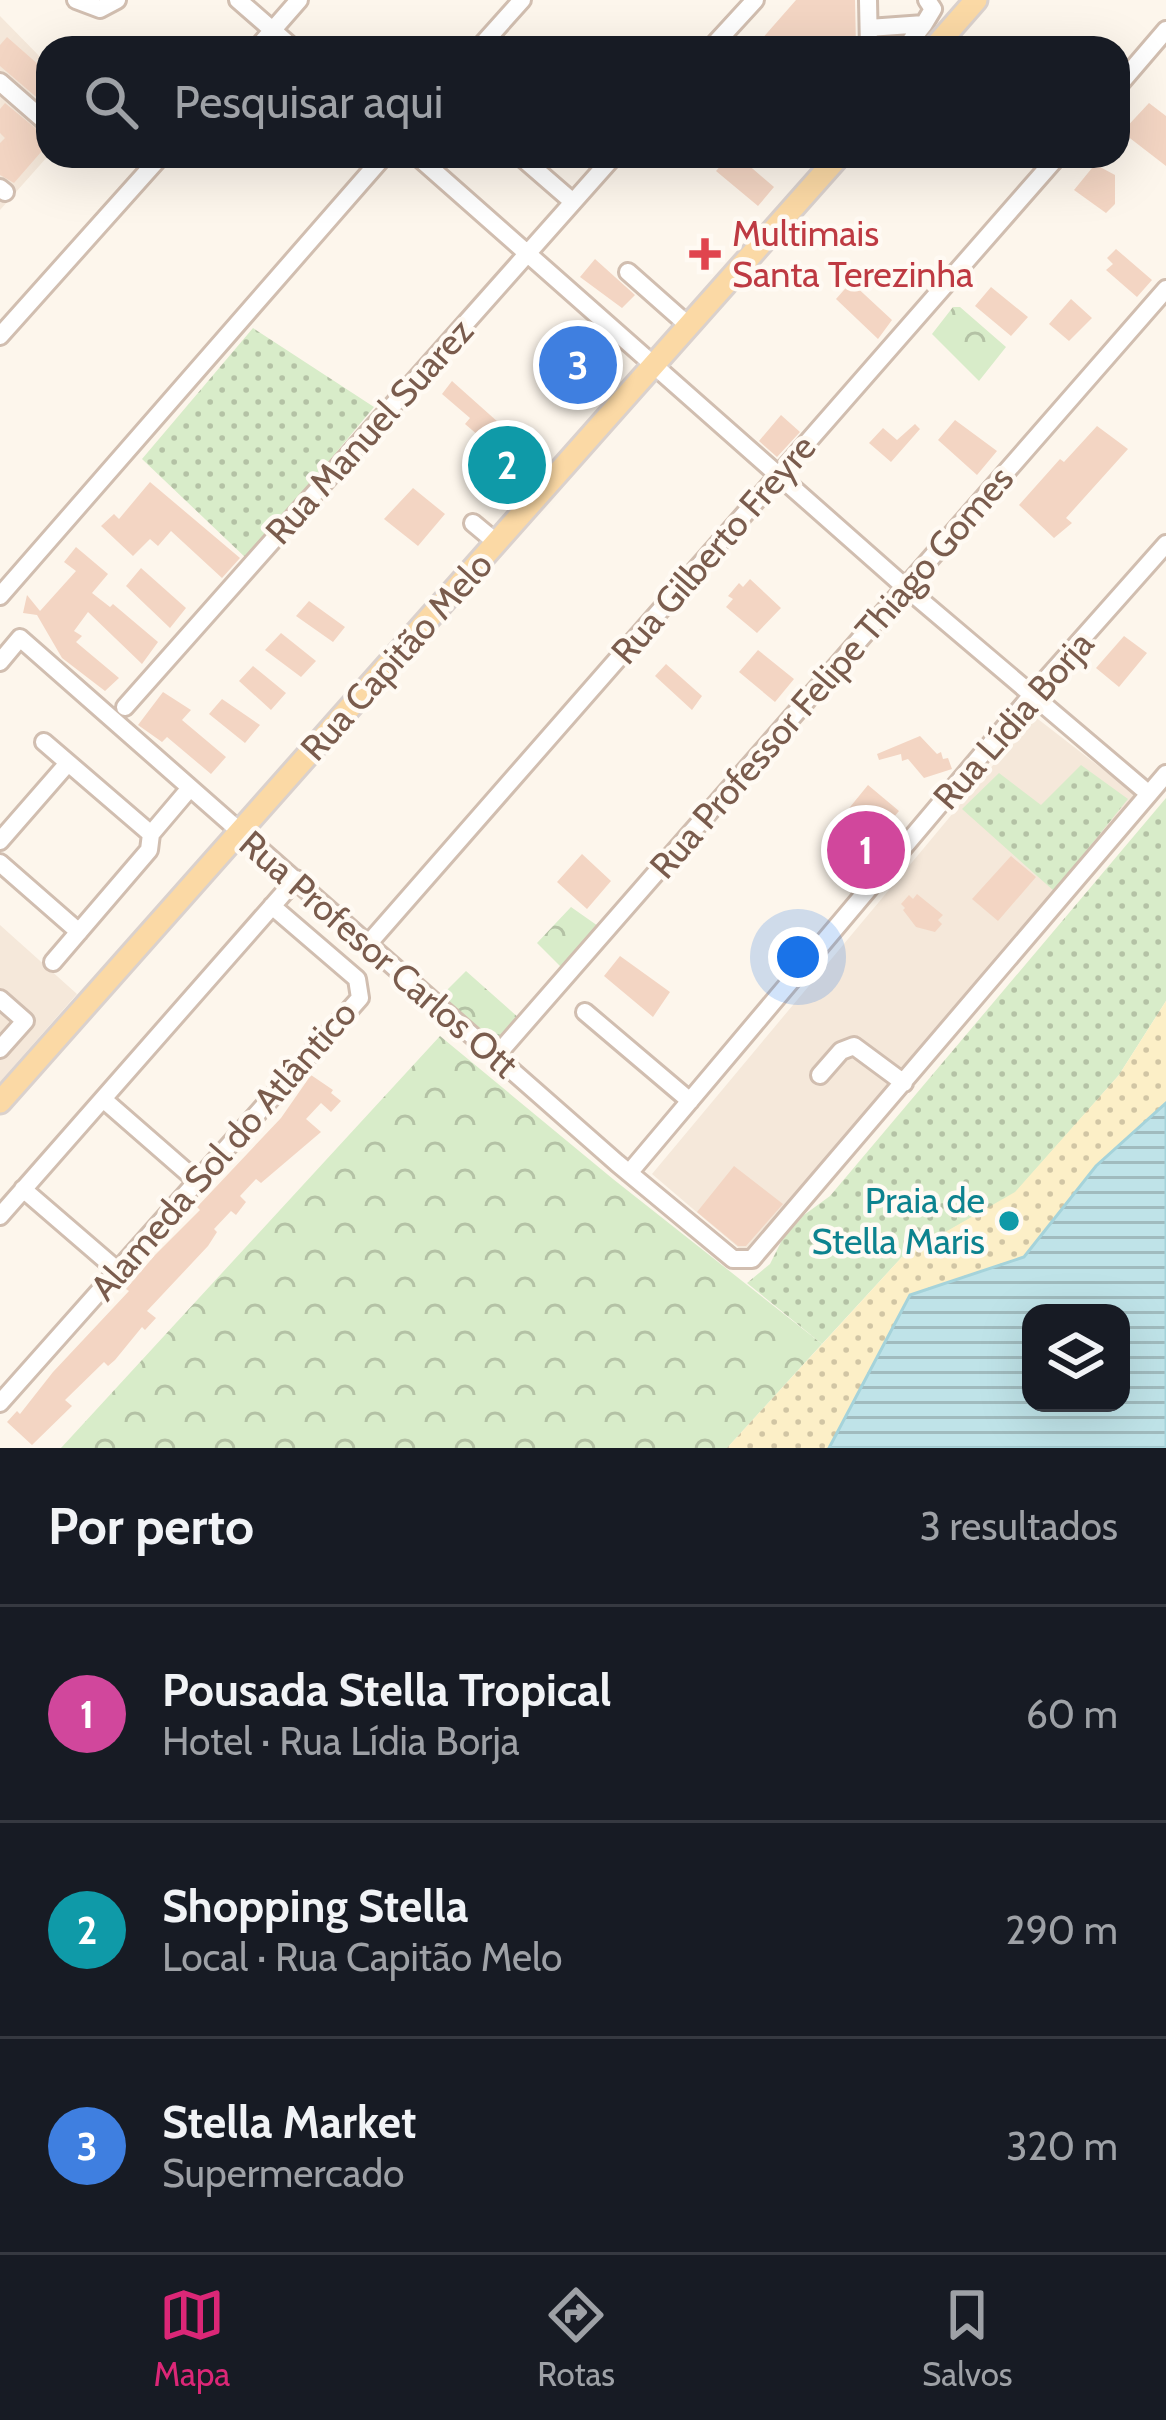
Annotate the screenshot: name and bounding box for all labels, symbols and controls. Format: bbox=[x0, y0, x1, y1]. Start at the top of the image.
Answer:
search box bbox=[36, 36, 1130, 168]
icon: search bbox=[78, 69, 144, 135]
text: Pesquisar aqui bbox=[174, 75, 443, 129]
place label: Multimais Santa Terezinha bbox=[732, 211, 973, 296]
marker: Multimais Santa Terezinha bbox=[689, 238, 721, 270]
street label: Rua Manuel Suarez bbox=[256, 309, 482, 553]
pin: 3 bbox=[539, 320, 617, 410]
pin: 2 bbox=[468, 420, 546, 510]
street label: Rua Gilberto Freyre bbox=[602, 425, 824, 673]
street label: Rua Professor Felipe Thiago Gomes bbox=[640, 457, 1022, 887]
street label: Rua Capitão Melo bbox=[291, 543, 501, 769]
street label: Rua Lídia Borja bbox=[924, 622, 1102, 818]
pin: 1 bbox=[827, 805, 905, 895]
street label: Rua Profesor Carlos Ott bbox=[231, 821, 527, 1087]
your location bbox=[768, 927, 828, 987]
street label: Alameda Sol do Atlântico bbox=[81, 991, 365, 1309]
place label: Praia de Stella Maris bbox=[812, 1178, 985, 1263]
marker: Praia de Stella Maris bbox=[996, 1208, 1022, 1234]
map controls bbox=[1022, 1304, 1130, 1412]
button: layers bbox=[1022, 1304, 1130, 1412]
text: Por perto bbox=[48, 1495, 254, 1557]
text: 3 resultados bbox=[920, 1502, 1118, 1550]
text: Pousada Stella Tropical bbox=[162, 1663, 611, 1717]
text: 1 bbox=[80, 1690, 94, 1738]
text: 60 m bbox=[1026, 1690, 1118, 1738]
text: Hotel · Rua Lídia Borja bbox=[162, 1717, 519, 1765]
text: Shopping Stella bbox=[162, 1879, 468, 1933]
text: 2 bbox=[77, 1906, 97, 1954]
text: 290 m bbox=[1005, 1906, 1118, 1954]
text: Local · Rua Capitão Melo bbox=[162, 1933, 563, 1981]
text: Stella Market bbox=[162, 2095, 416, 2149]
text: 3 bbox=[76, 2122, 98, 2170]
text: 320 m bbox=[1006, 2122, 1118, 2170]
text: Supermercado bbox=[162, 2149, 405, 2197]
tab: Mapa bbox=[154, 2282, 230, 2394]
tab: Rotas bbox=[537, 2282, 615, 2394]
tab: Salvos bbox=[922, 2282, 1012, 2394]

